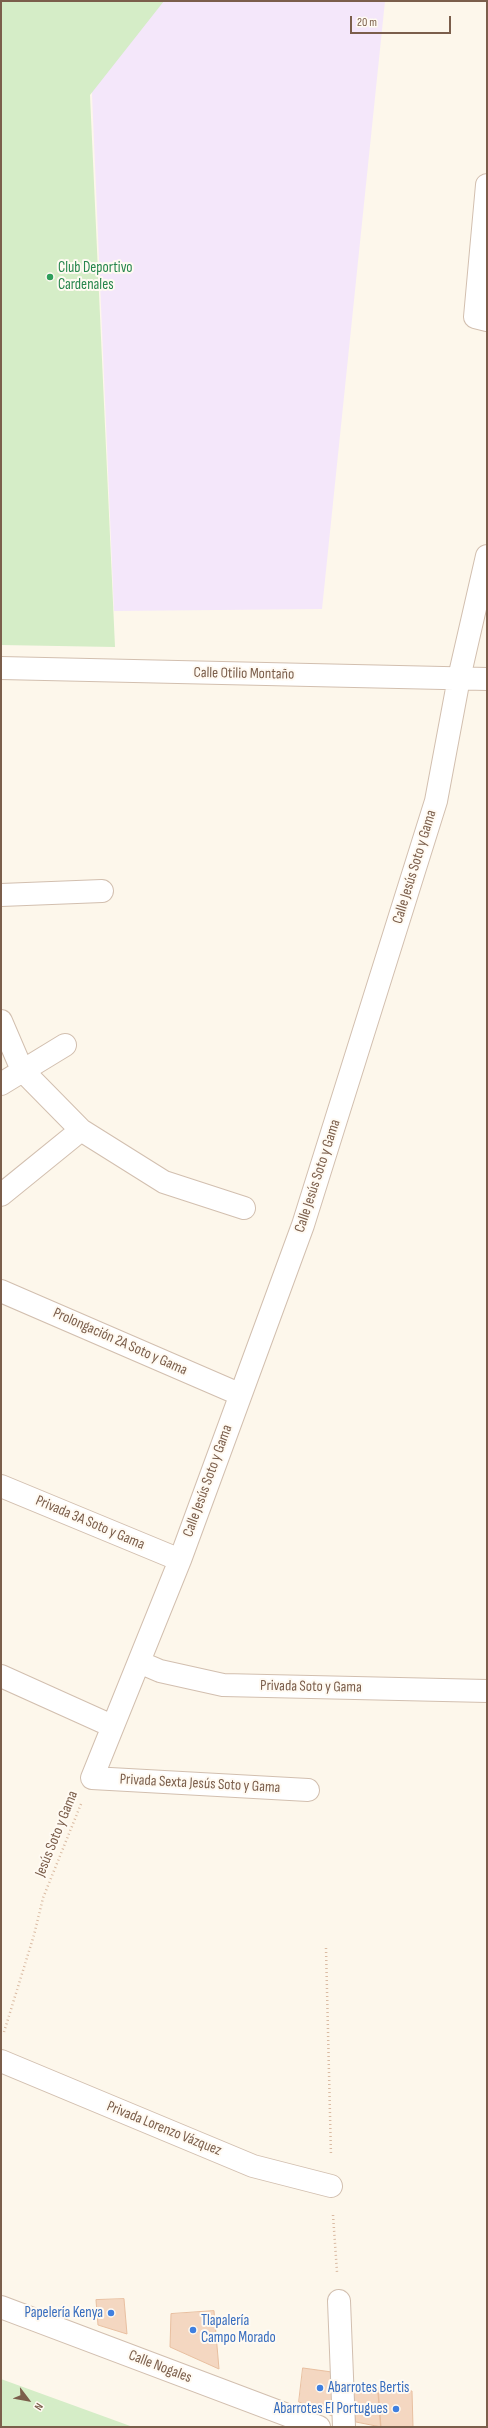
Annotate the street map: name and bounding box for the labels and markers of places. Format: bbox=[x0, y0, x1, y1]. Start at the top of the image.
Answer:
place label: Club Deportivo Cardenales bbox=[58, 259, 133, 294]
marker: Club Deportivo Cardenales bbox=[45, 272, 55, 282]
place label: Papelería Kenya bbox=[25, 2304, 103, 2322]
marker: Papelería Kenya bbox=[106, 2308, 116, 2318]
place label: Tlapalería Campo Morado bbox=[201, 2312, 276, 2347]
marker: Tlapalería Campo Morado bbox=[188, 2325, 198, 2335]
place label: Abarrotes Bertis bbox=[328, 2379, 409, 2397]
marker: Abarrotes Bertis bbox=[315, 2383, 325, 2393]
place label: Abarrotes El Portugues bbox=[274, 2400, 388, 2418]
marker: Abarrotes El Portugues bbox=[391, 2404, 401, 2414]

